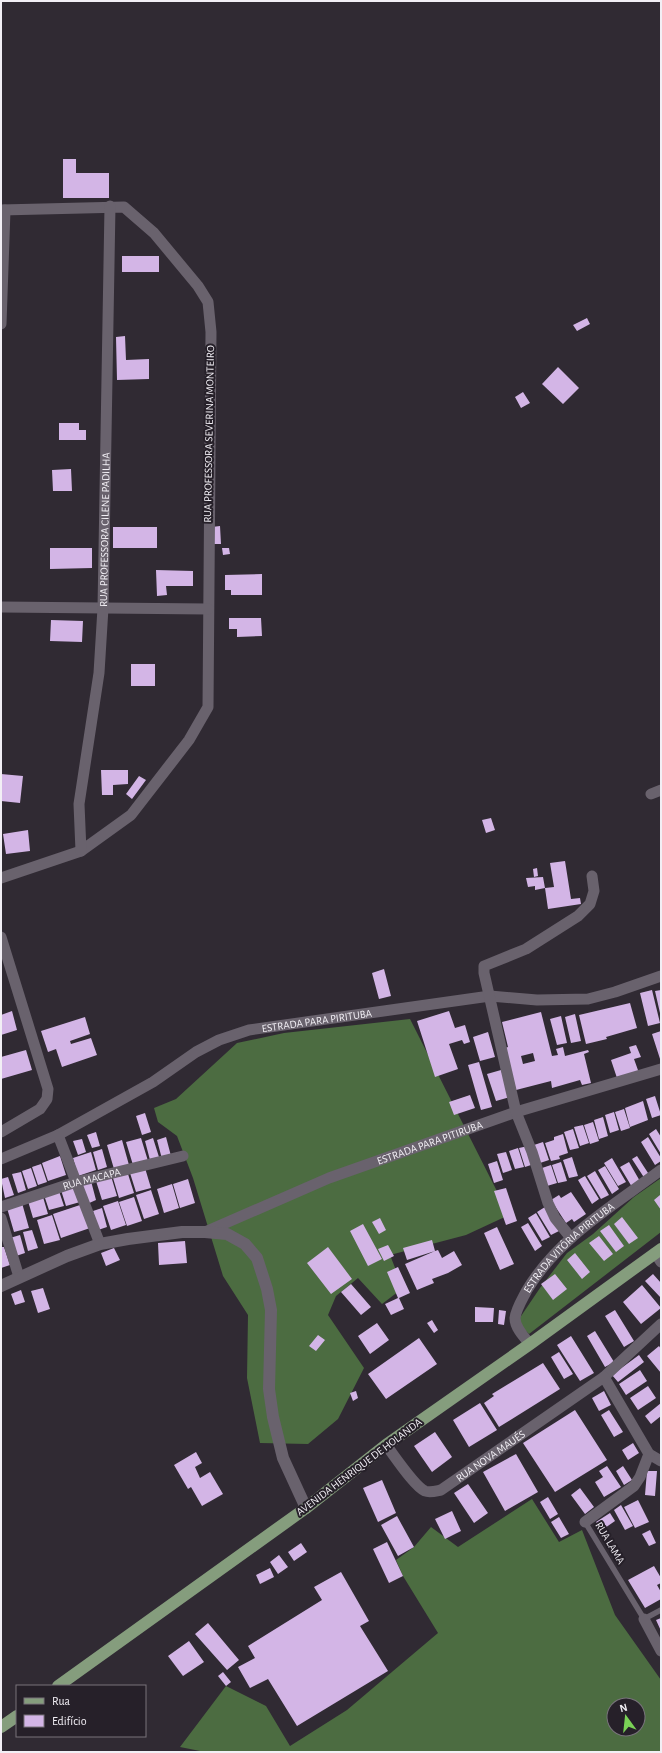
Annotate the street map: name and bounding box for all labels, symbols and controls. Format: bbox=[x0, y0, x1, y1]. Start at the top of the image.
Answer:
street label: RUA PROFESSORA SEVERINA MONTEIRO bbox=[202, 345, 216, 523]
street label: RUA PROFESSORA CILENE PADILHA bbox=[98, 452, 111, 607]
street label: ESTRADA PARA PIRITUBA bbox=[261, 1007, 373, 1034]
street label: ESTRADA PARA PITIRUBA bbox=[375, 1119, 484, 1166]
street label: RUA MACAPA bbox=[61, 1166, 122, 1192]
street label: ESTRADA VITÓRIA PIRITUBA bbox=[521, 1200, 616, 1295]
street label: AVENIDA HENRIQUE DE HOLANDA bbox=[294, 1416, 424, 1518]
street label: RUA NOVA MAUÉS bbox=[454, 1428, 527, 1483]
street label: RUA LAMA bbox=[593, 1520, 627, 1566]
legend bbox=[16, 1685, 146, 1737]
text: Rua bbox=[52, 1695, 71, 1707]
north arrow bbox=[606, 1697, 646, 1737]
text: N bbox=[618, 1702, 629, 1714]
text: Edifício bbox=[52, 1715, 87, 1727]

